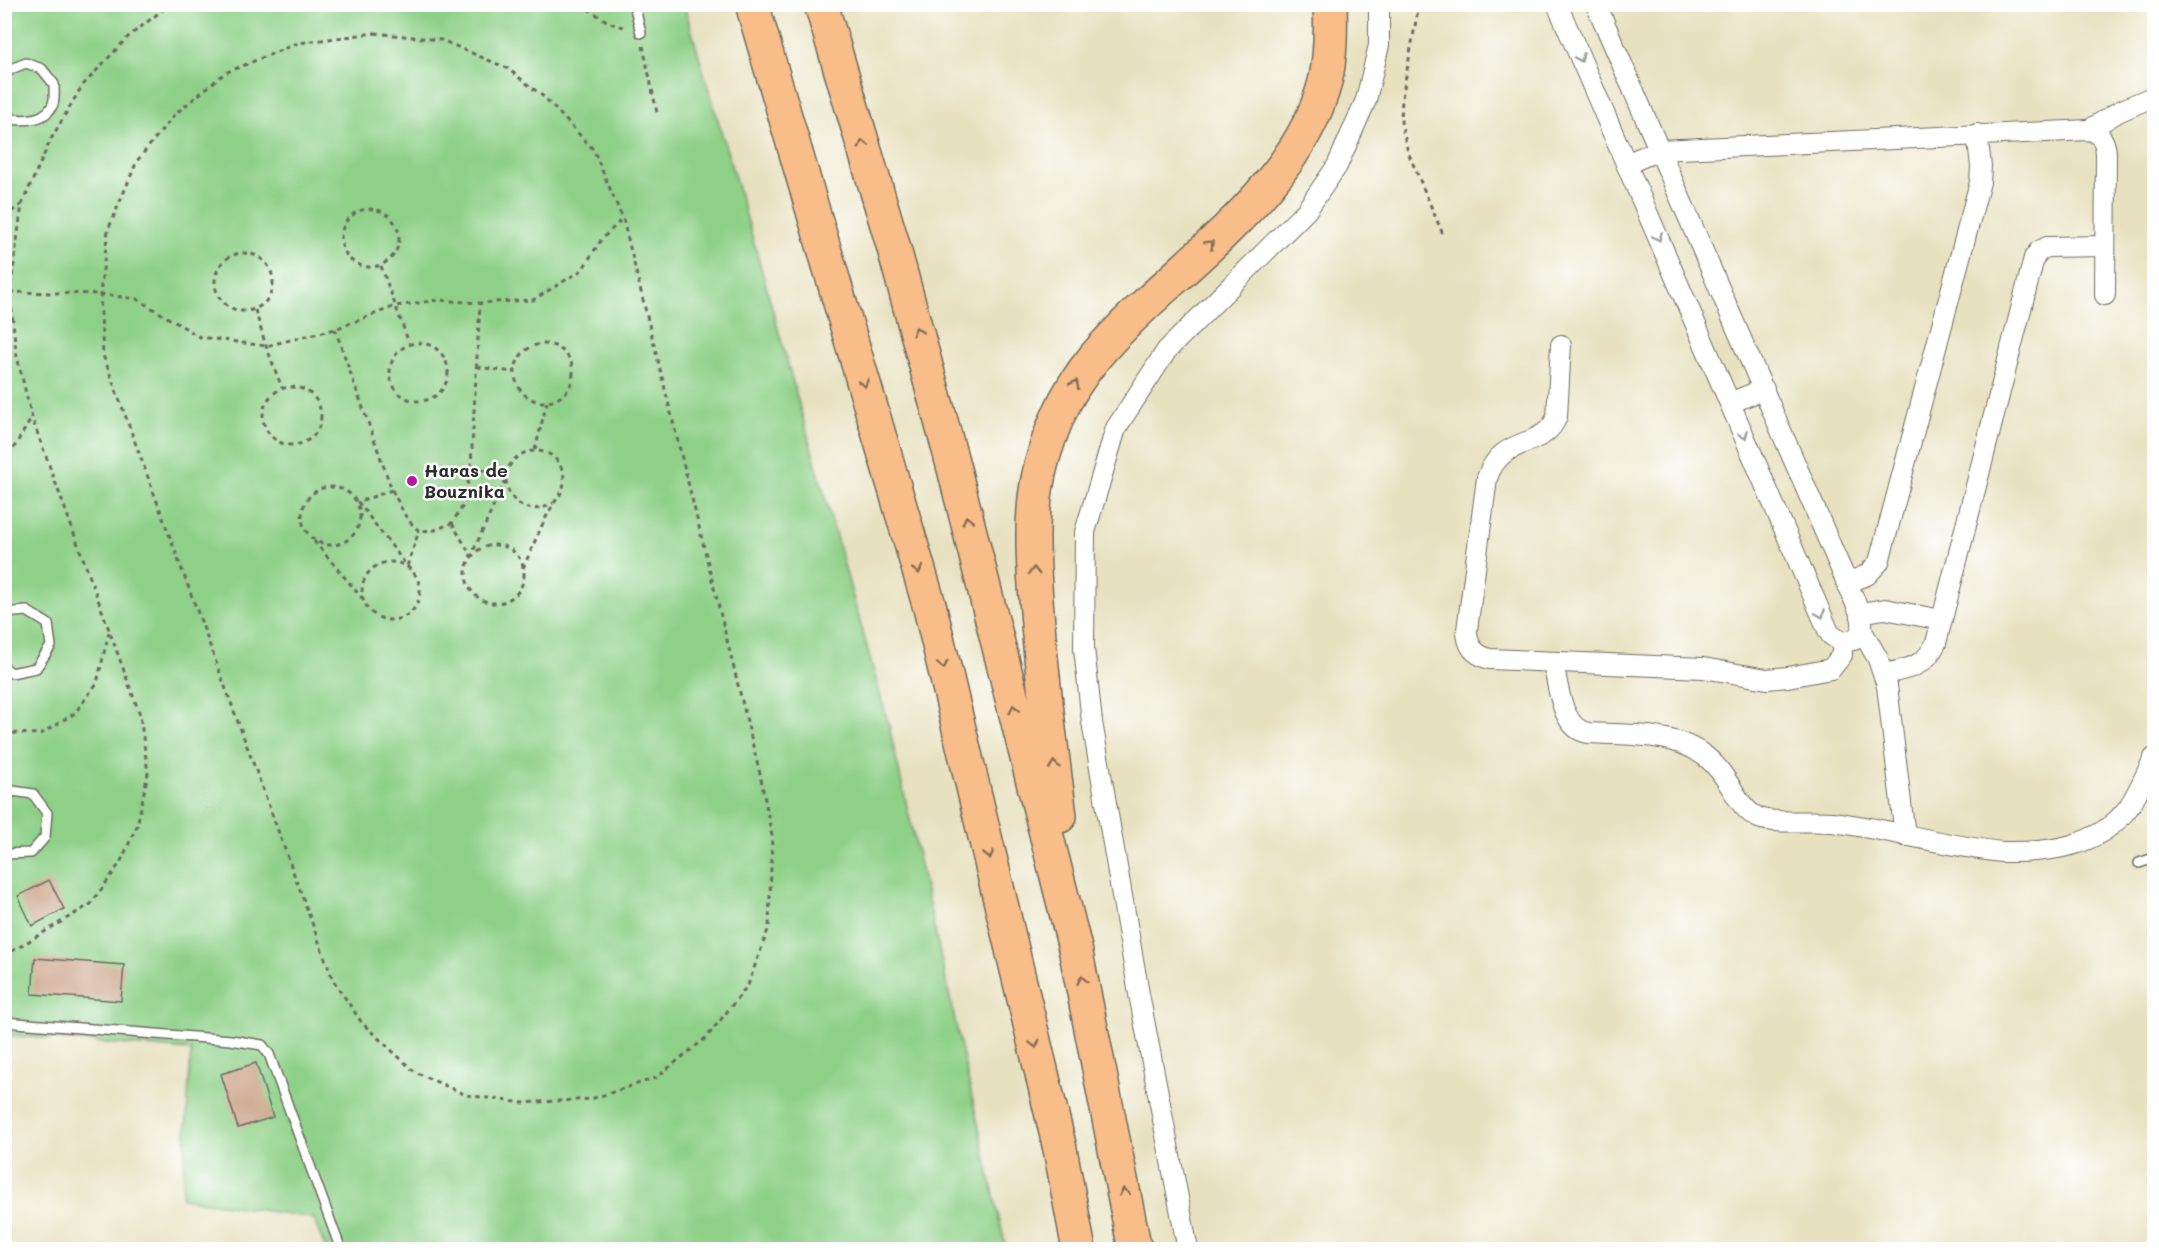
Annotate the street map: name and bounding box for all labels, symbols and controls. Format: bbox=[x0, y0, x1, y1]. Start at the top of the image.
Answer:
one-way arrow bbox=[1573, 52, 1585, 63]
one-way arrow bbox=[858, 139, 870, 150]
one-way arrow bbox=[1651, 231, 1663, 242]
one-way arrow bbox=[1202, 240, 1213, 251]
one-way arrow bbox=[911, 326, 924, 336]
one-way arrow bbox=[857, 377, 869, 388]
one-way arrow bbox=[1068, 380, 1079, 390]
one-way arrow bbox=[1737, 429, 1749, 440]
place label: Haras de Bouznika bbox=[424, 458, 508, 503]
marker: Haras de Bouznika bbox=[405, 474, 419, 488]
one-way arrow bbox=[961, 515, 974, 525]
one-way arrow bbox=[911, 565, 924, 575]
one-way arrow bbox=[1028, 567, 1040, 576]
one-way arrow bbox=[1814, 608, 1826, 619]
one-way arrow bbox=[936, 660, 949, 670]
one-way arrow bbox=[1009, 704, 1022, 714]
one-way arrow bbox=[1048, 761, 1060, 770]
one-way arrow bbox=[982, 849, 995, 859]
one-way arrow bbox=[1076, 976, 1089, 986]
one-way arrow bbox=[1028, 1039, 1041, 1049]
one-way arrow bbox=[1118, 1187, 1131, 1197]

